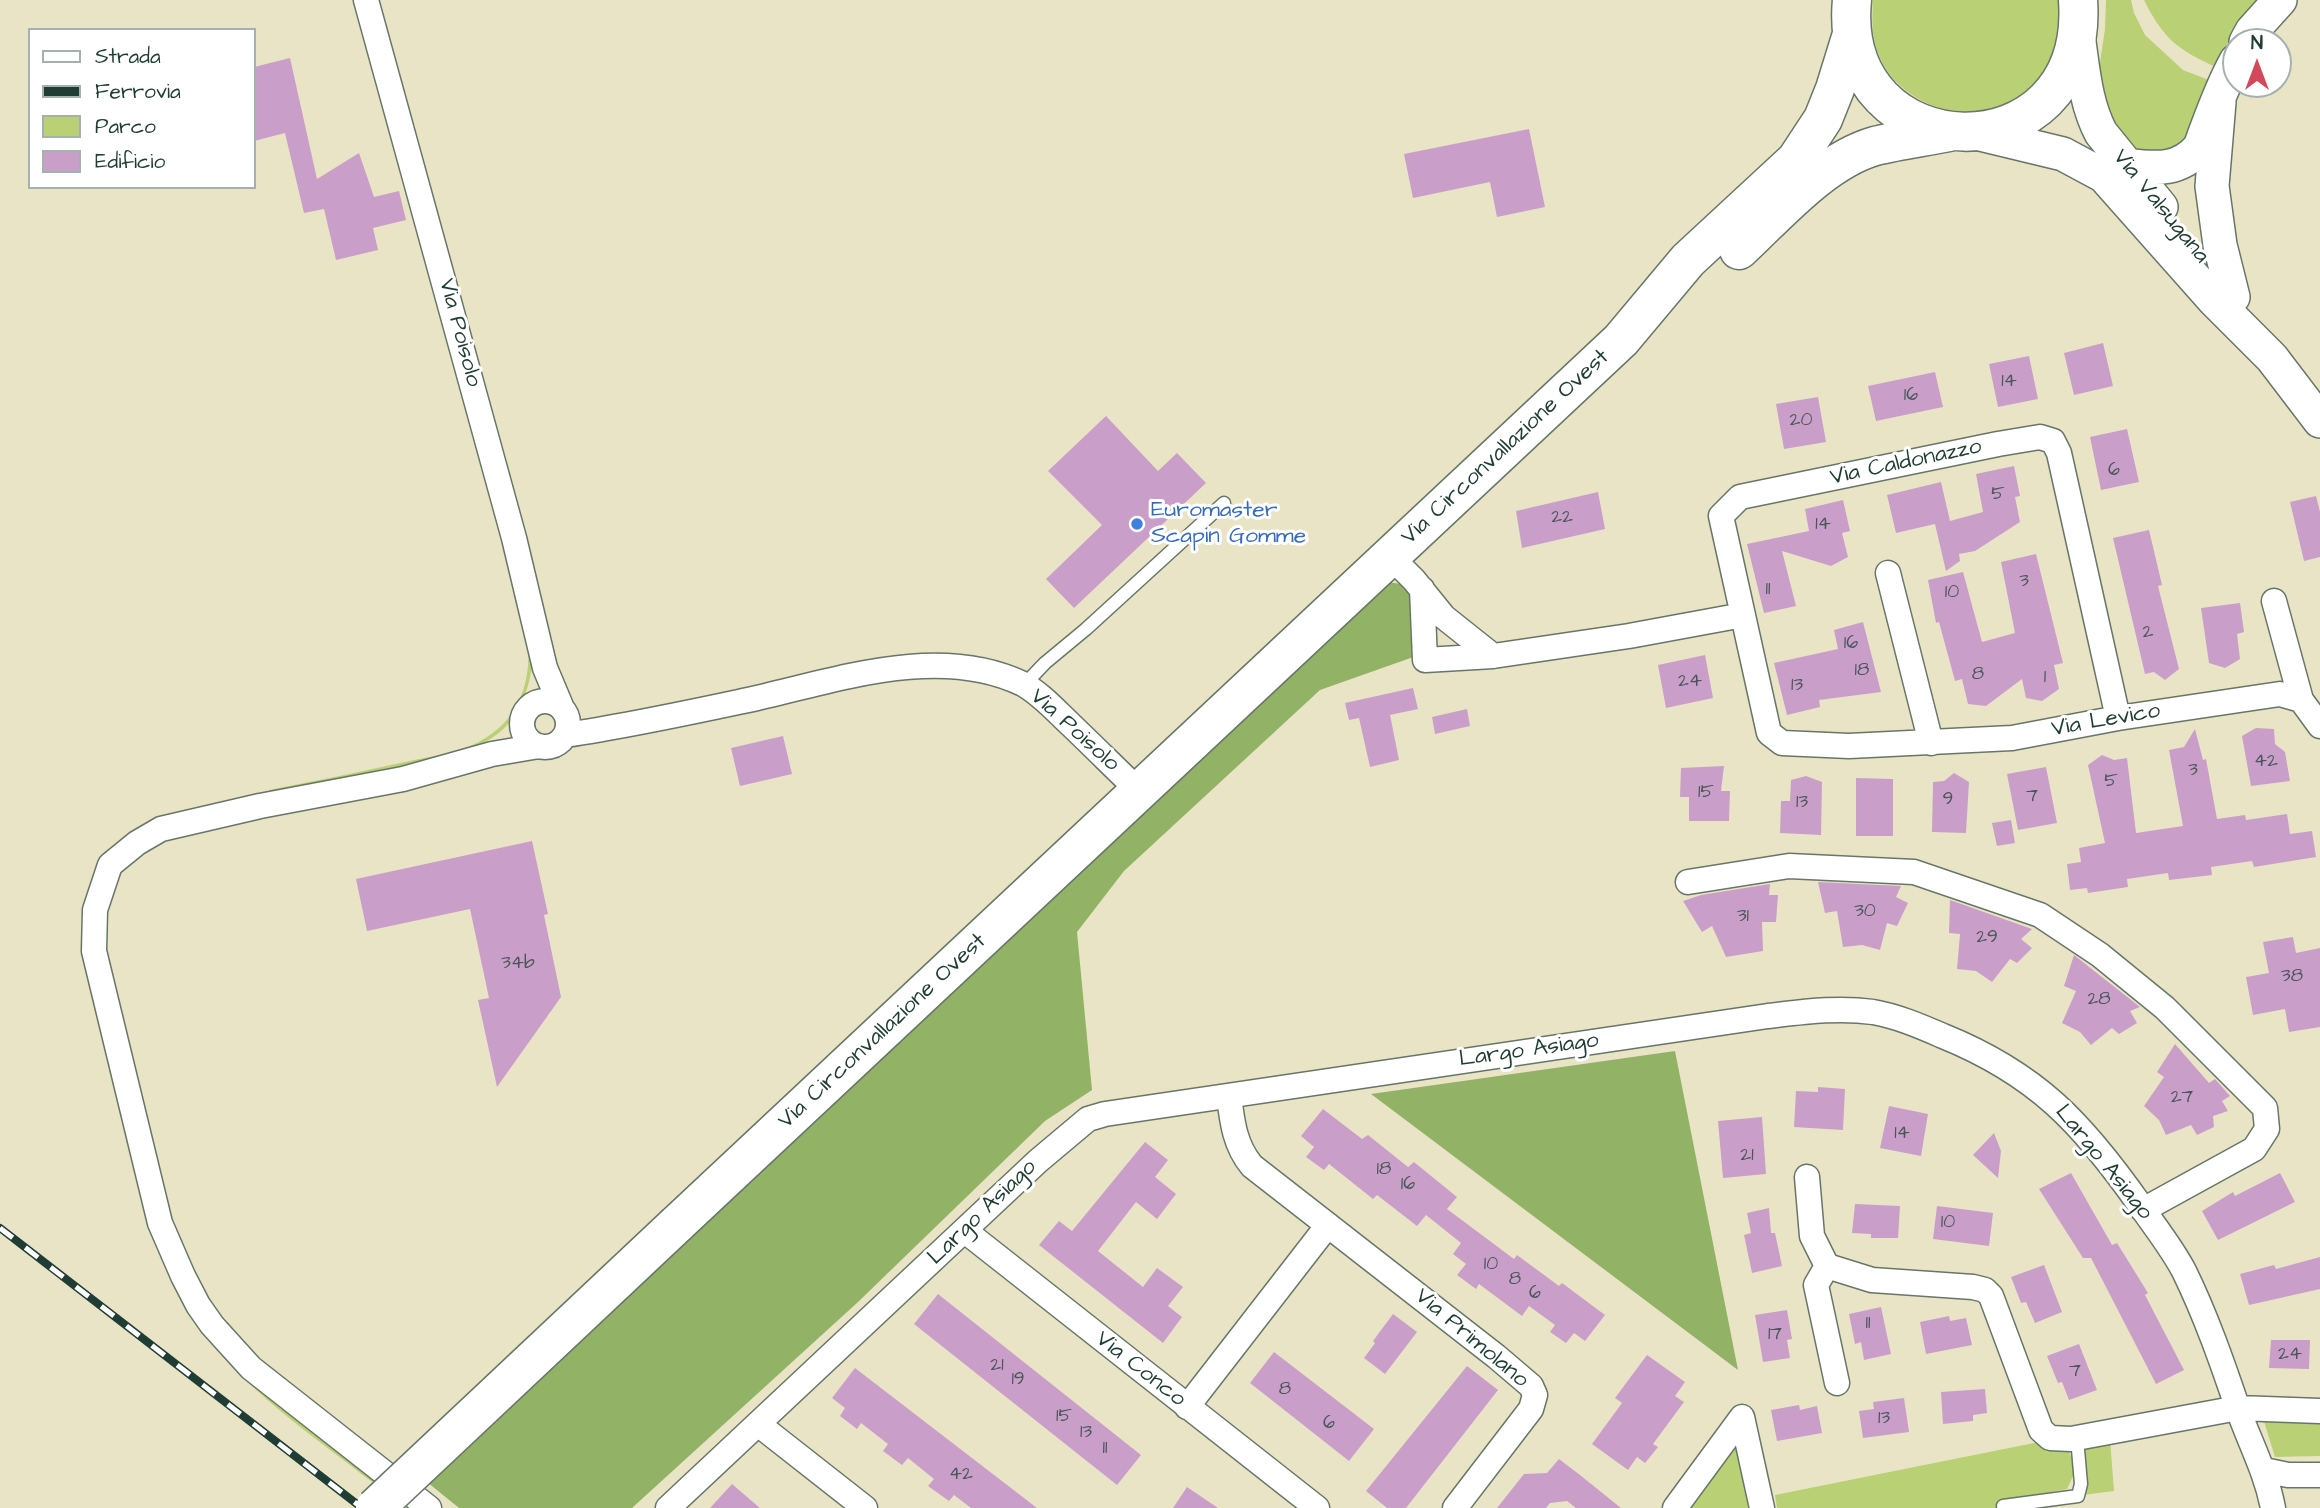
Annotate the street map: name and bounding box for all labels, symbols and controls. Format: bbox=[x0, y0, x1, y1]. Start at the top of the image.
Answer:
legend bbox=[28, 28, 256, 189]
north arrow bbox=[2222, 28, 2292, 98]
text: N bbox=[2251, 30, 2263, 57]
text: Strada bbox=[95, 42, 161, 71]
text: Ferrovia bbox=[95, 77, 181, 106]
text: Parco bbox=[95, 112, 156, 141]
street label: Via Valsugana bbox=[2106, 144, 2214, 270]
text: Edificio bbox=[95, 147, 165, 176]
street label: Via Poisolo bbox=[431, 276, 487, 390]
street label: Via Circonvallazione Ovest bbox=[1396, 344, 1616, 552]
house number: 14 bbox=[2001, 371, 2017, 393]
house number: 16 bbox=[1904, 385, 1918, 407]
house number: 20 bbox=[1790, 410, 1812, 432]
street label: Via Caldonazzo bbox=[1828, 433, 1984, 493]
house number: 6 bbox=[2108, 460, 2120, 482]
house number: 5 bbox=[1991, 484, 2005, 506]
place label: Euromaster Scapin Gomme bbox=[1151, 497, 1306, 551]
house number: 22 bbox=[1551, 507, 1573, 529]
house number: 14 bbox=[1815, 514, 1831, 536]
marker: Euromaster Scapin Gomme bbox=[1129, 516, 1145, 532]
house number: 3 bbox=[2019, 571, 2029, 593]
house number: 11 bbox=[1766, 579, 1770, 601]
house number: 10 bbox=[1945, 582, 1959, 604]
house number: 2 bbox=[2143, 622, 2153, 644]
house number: 16 bbox=[1844, 633, 1858, 655]
house number: 18 bbox=[1855, 660, 1869, 682]
house number: 8 bbox=[1972, 664, 1984, 686]
house number: 1 bbox=[2044, 667, 2046, 689]
house number: 24 bbox=[1678, 671, 1702, 693]
house number: 13 bbox=[1791, 675, 1803, 697]
street label: Via Poisolo bbox=[1024, 684, 1124, 778]
street label: Via Levico bbox=[2049, 698, 2163, 744]
house number: 42 bbox=[2254, 751, 2278, 773]
house number: 3 bbox=[2188, 760, 2198, 782]
house number: 5 bbox=[2104, 771, 2118, 793]
house number: 15 bbox=[1698, 782, 1714, 804]
house number: 7 bbox=[2026, 786, 2038, 808]
house number: 9 bbox=[1943, 789, 1953, 811]
house number: 13 bbox=[1796, 792, 1808, 814]
house number: 30 bbox=[1854, 901, 1876, 923]
house number: 31 bbox=[1737, 906, 1749, 928]
house number: 29 bbox=[1976, 927, 1998, 949]
street label: Via Circonvallazione Ovest bbox=[773, 928, 993, 1136]
house number: 34b bbox=[501, 953, 535, 975]
house number: 38 bbox=[2281, 966, 2303, 988]
house number: 28 bbox=[2087, 989, 2111, 1011]
street label: Largo Asiago bbox=[1457, 1028, 1601, 1074]
house number: 27 bbox=[2171, 1087, 2193, 1109]
street label: Largo Asiago bbox=[2048, 1100, 2158, 1226]
house number: 14 bbox=[1894, 1123, 1910, 1145]
house number: 21 bbox=[1740, 1145, 1754, 1167]
street label: Largo Asiago bbox=[923, 1154, 1043, 1272]
house number: 18 bbox=[1377, 1159, 1391, 1181]
house number: 16 bbox=[1401, 1174, 1415, 1196]
house number: 10 bbox=[1941, 1212, 1955, 1234]
house number: 10 bbox=[1484, 1254, 1498, 1276]
house number: 8 bbox=[1509, 1269, 1521, 1291]
street label: Via Primolano bbox=[1408, 1283, 1534, 1395]
house number: 6 bbox=[1529, 1283, 1541, 1305]
house number: 11 bbox=[1866, 1313, 1870, 1335]
house number: 17 bbox=[1768, 1324, 1782, 1346]
street label: Via Conco bbox=[1089, 1326, 1191, 1414]
house number: 24 bbox=[2278, 1344, 2302, 1366]
house number: 21 bbox=[990, 1355, 1004, 1377]
house number: 7 bbox=[2069, 1361, 2081, 1383]
house number: 19 bbox=[1011, 1369, 1025, 1391]
house number: 8 bbox=[1279, 1379, 1291, 1401]
house number: 15 bbox=[1056, 1406, 1072, 1428]
house number: 13 bbox=[1878, 1408, 1890, 1430]
house number: 6 bbox=[1323, 1413, 1335, 1435]
house number: 13 bbox=[1080, 1422, 1092, 1444]
house number: 11 bbox=[1103, 1438, 1107, 1460]
house number: 42 bbox=[949, 1464, 973, 1486]

